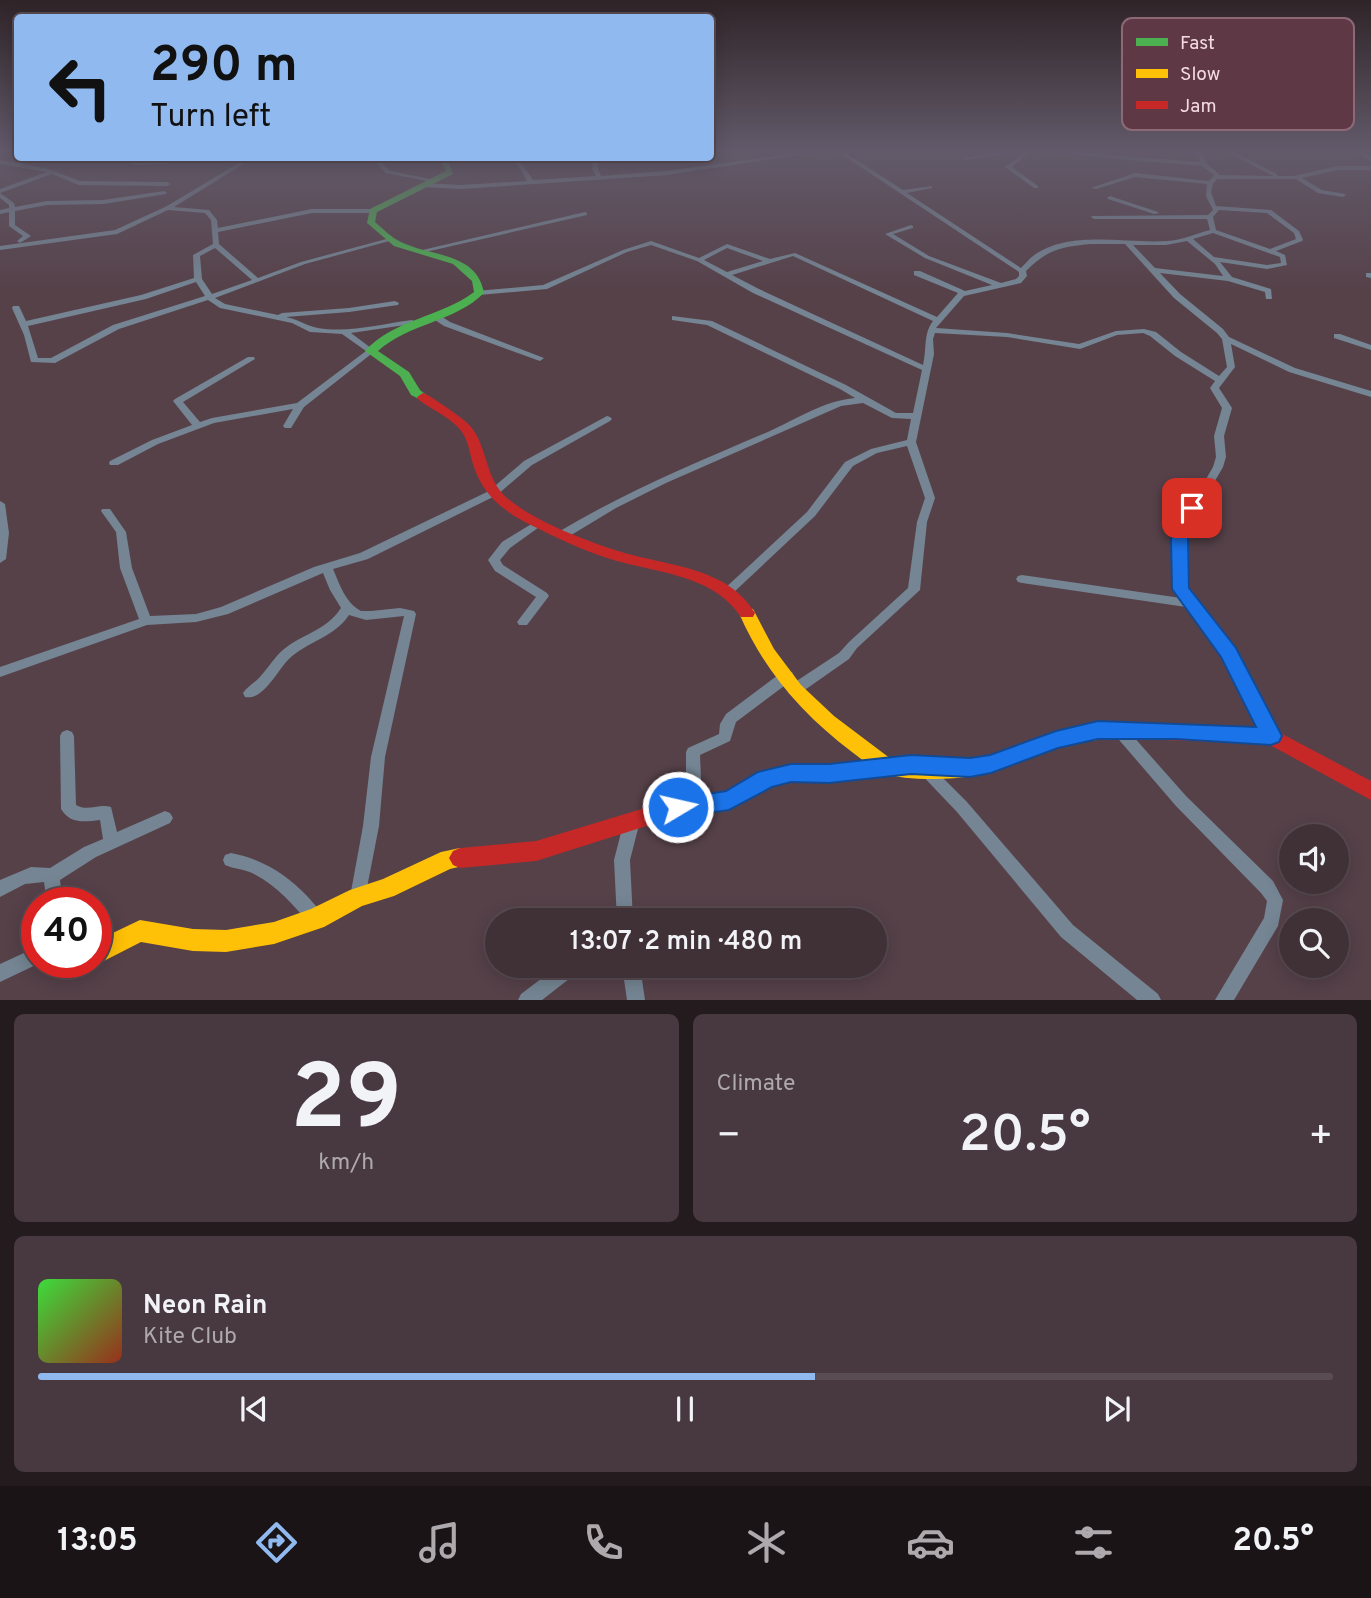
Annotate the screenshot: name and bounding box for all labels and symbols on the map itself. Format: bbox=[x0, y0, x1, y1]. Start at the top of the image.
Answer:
legend bbox=[1122, 18, 1354, 130]
text: Fast bbox=[1180, 32, 1215, 56]
text: Slow bbox=[1180, 63, 1220, 87]
text: Jam bbox=[1180, 95, 1217, 119]
pin bbox=[1162, 478, 1222, 538]
position arrow bbox=[641, 770, 715, 844]
speed limit sign: 40 bbox=[21, 887, 112, 978]

